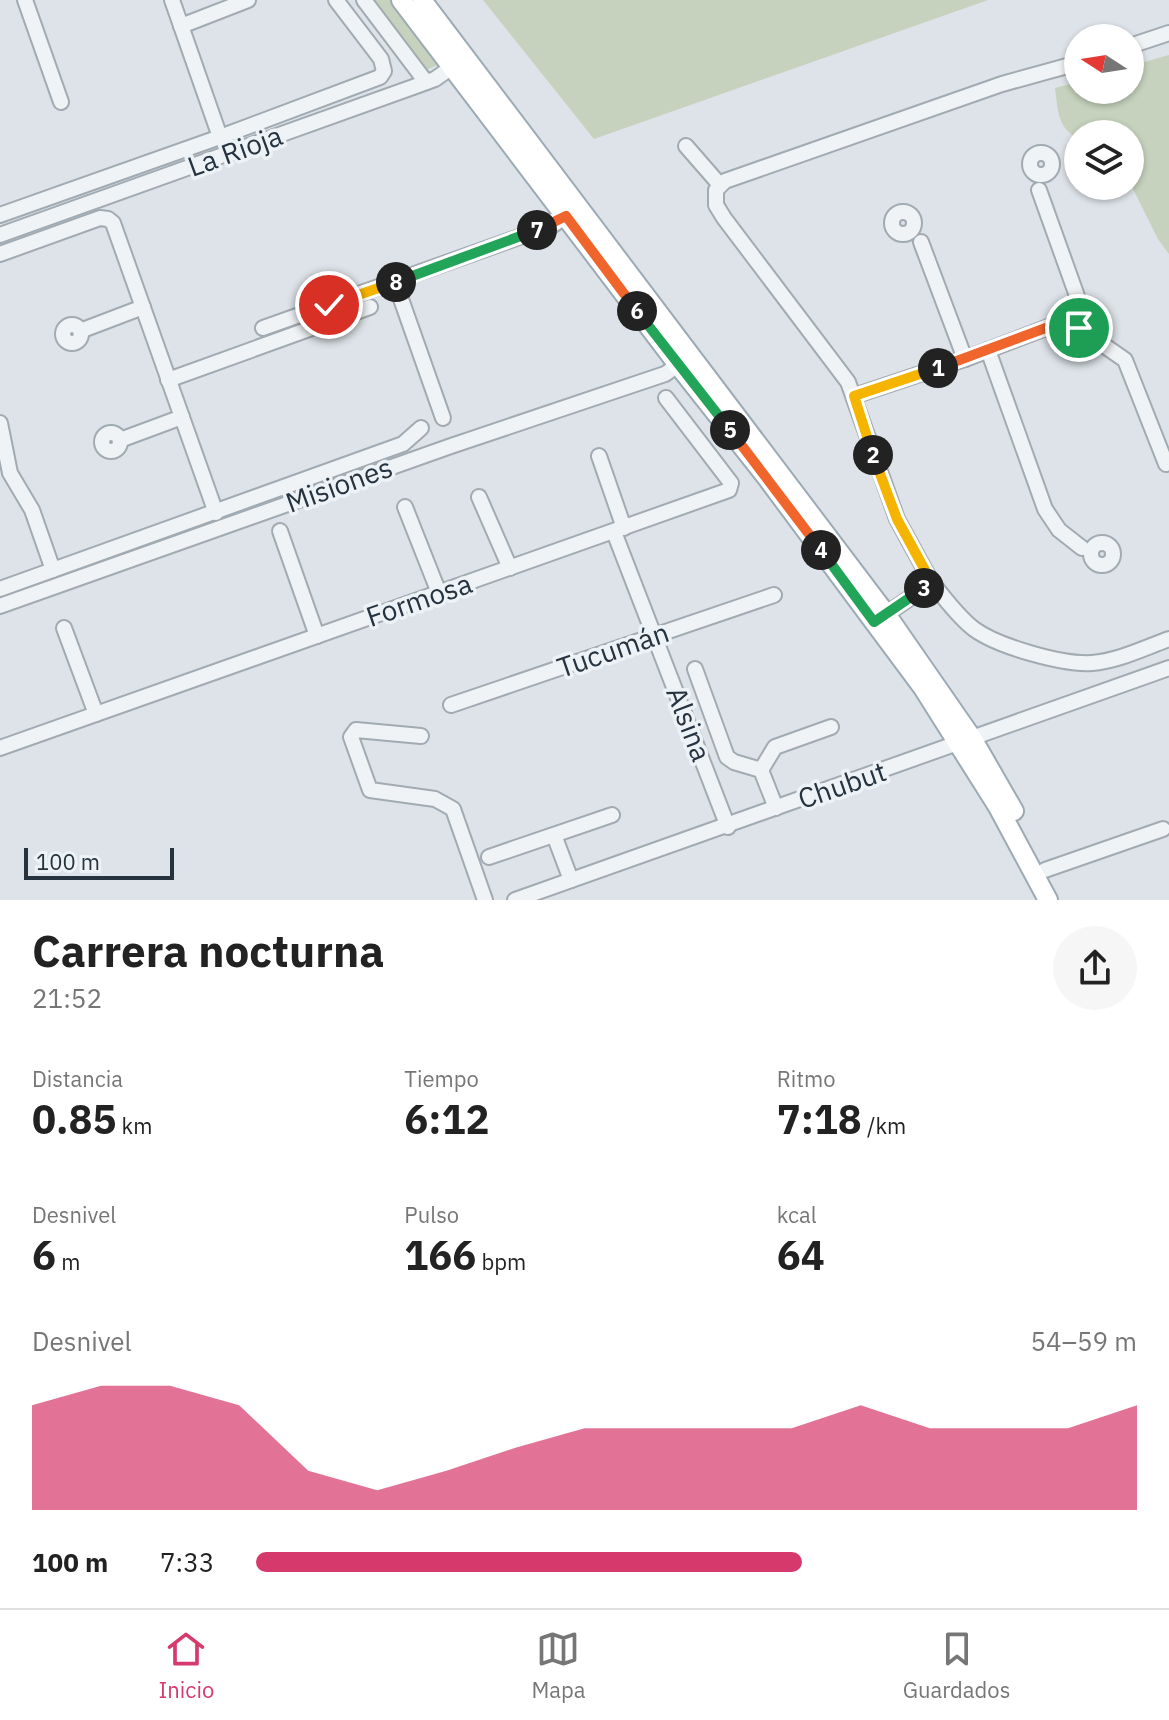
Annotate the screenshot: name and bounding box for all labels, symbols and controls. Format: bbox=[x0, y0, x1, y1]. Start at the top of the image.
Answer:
north arrow bbox=[1064, 24, 1144, 104]
map controls bbox=[1064, 24, 1144, 200]
street label: La Rioja bbox=[182, 116, 287, 185]
button: layers bbox=[1064, 120, 1144, 200]
pin: 7 bbox=[517, 210, 557, 250]
text: 7 bbox=[530, 215, 544, 244]
pin: 8 bbox=[376, 262, 416, 302]
text: 8 bbox=[389, 267, 403, 296]
pin bbox=[295, 271, 363, 339]
icon: check bbox=[307, 283, 351, 327]
pin: 6 bbox=[617, 291, 657, 331]
pin bbox=[1045, 294, 1113, 362]
text: 6 bbox=[630, 296, 644, 325]
icon: arrive bbox=[1057, 306, 1101, 350]
pin: 1 bbox=[918, 348, 958, 388]
text: 1 bbox=[931, 353, 945, 382]
pin: 5 bbox=[710, 410, 750, 450]
text: 5 bbox=[723, 415, 737, 444]
pin: 2 bbox=[853, 435, 893, 475]
text: 2 bbox=[866, 440, 880, 469]
street label: Misiones bbox=[280, 448, 397, 521]
pin: 4 bbox=[801, 530, 841, 570]
text: 4 bbox=[814, 535, 828, 564]
street label: Formosa bbox=[361, 564, 477, 635]
pin: 3 bbox=[904, 568, 944, 608]
text: 3 bbox=[917, 573, 931, 602]
street label: Tucumán bbox=[552, 613, 674, 686]
street label: Alsina bbox=[658, 681, 721, 766]
street label: Chubut bbox=[793, 752, 891, 817]
scale bar bbox=[24, 844, 174, 880]
text: 100 m bbox=[36, 847, 100, 876]
text: Carrera nocturna bbox=[32, 922, 384, 979]
button: share bbox=[1053, 926, 1137, 1010]
text: 21:52 bbox=[32, 981, 102, 1015]
text: Distancia bbox=[32, 1064, 123, 1093]
text: Tiempo bbox=[404, 1064, 479, 1093]
text: Ritmo bbox=[777, 1064, 836, 1093]
text: 0.85 bbox=[32, 1093, 116, 1145]
text: 6:12 bbox=[404, 1093, 490, 1145]
text: 7:18 bbox=[777, 1093, 862, 1145]
text: km bbox=[116, 1111, 152, 1140]
text: /km bbox=[862, 1111, 906, 1140]
text: Desnivel bbox=[32, 1200, 116, 1229]
text: Pulso bbox=[404, 1200, 459, 1229]
text: kcal bbox=[777, 1200, 817, 1229]
text: 6 bbox=[32, 1229, 56, 1281]
text: 166 bbox=[404, 1229, 476, 1281]
text: 64 bbox=[777, 1229, 825, 1281]
text: m bbox=[56, 1247, 80, 1276]
text: bpm bbox=[476, 1247, 526, 1276]
text: Desnivel bbox=[32, 1324, 132, 1358]
text: 54–59 m bbox=[1030, 1324, 1137, 1358]
text: 100 m bbox=[32, 1545, 108, 1579]
text: 7:33 bbox=[160, 1545, 214, 1579]
tab: Inicio bbox=[159, 1627, 214, 1704]
tab: Mapa bbox=[531, 1627, 586, 1704]
tab: Guardados bbox=[903, 1627, 1010, 1704]

